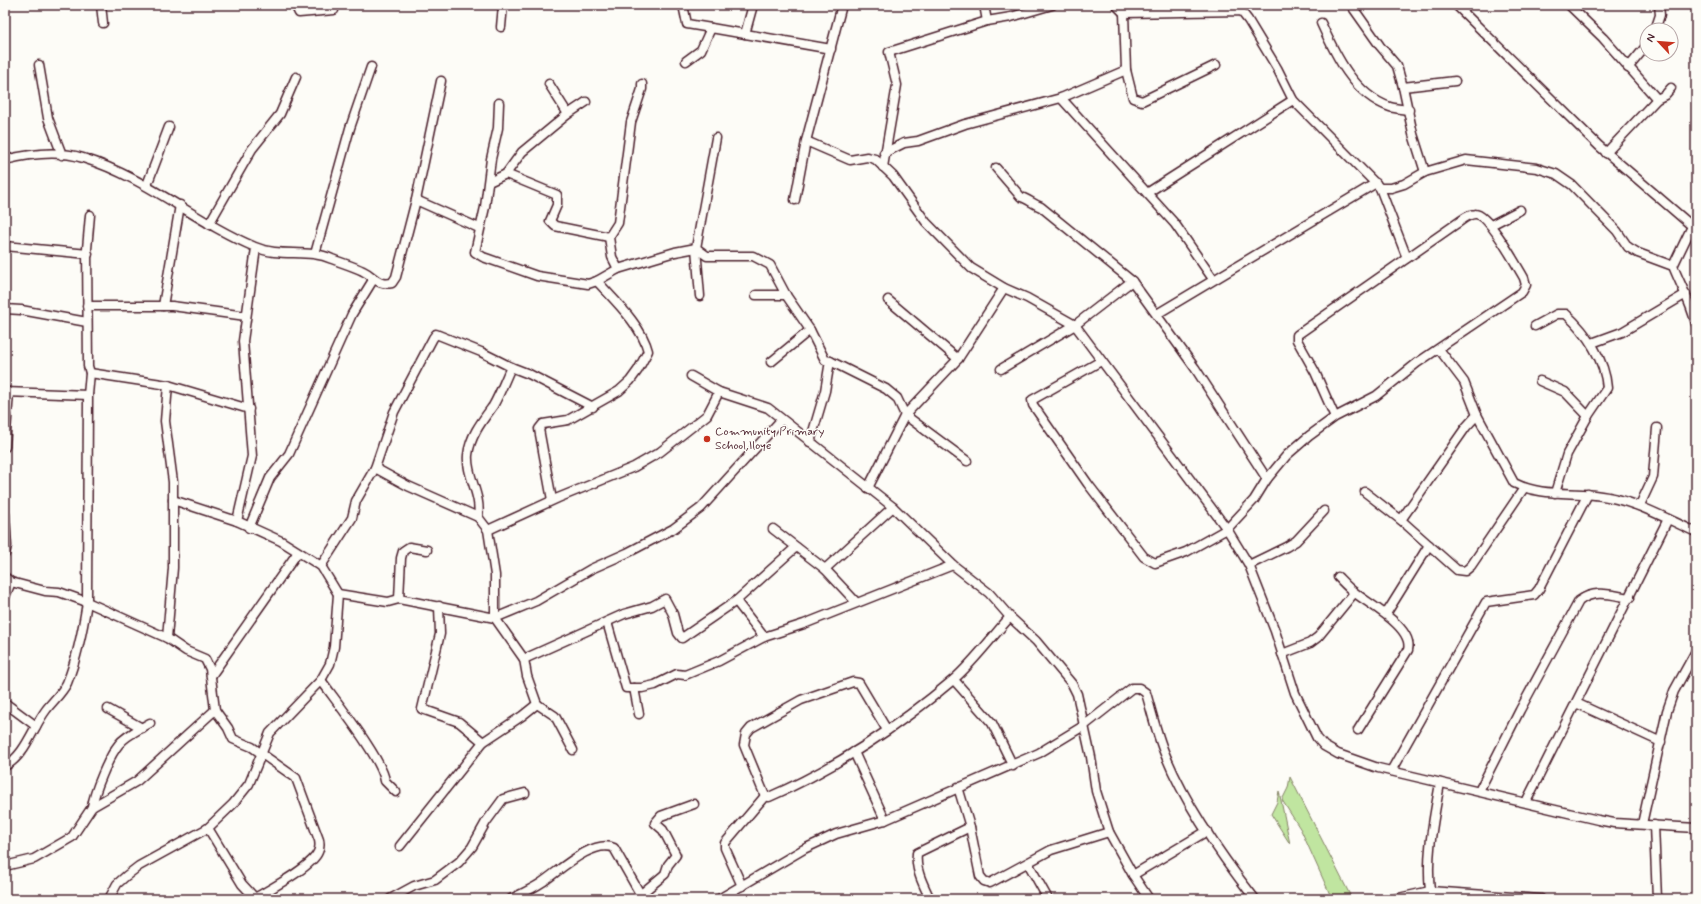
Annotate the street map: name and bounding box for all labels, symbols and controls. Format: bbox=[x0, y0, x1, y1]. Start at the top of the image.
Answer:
north arrow bbox=[1639, 22, 1679, 62]
text: N bbox=[1643, 32, 1659, 44]
place label: Community Primary School,Iloye bbox=[715, 424, 824, 454]
marker: Community Primary School,Iloye bbox=[702, 434, 712, 444]

